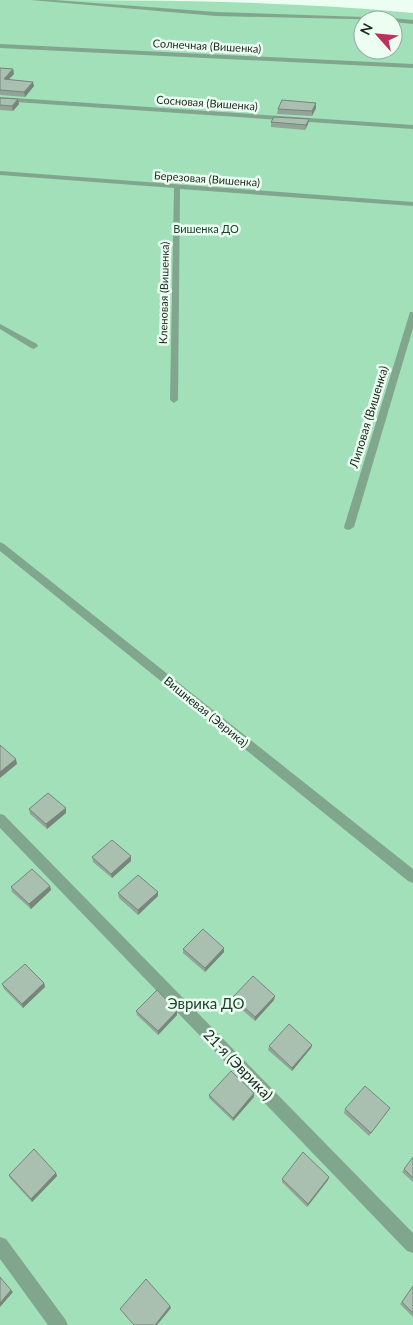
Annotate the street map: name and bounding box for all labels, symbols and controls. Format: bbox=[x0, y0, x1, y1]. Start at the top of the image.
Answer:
north arrow bbox=[353, 10, 403, 60]
text: N bbox=[356, 20, 376, 38]
street label: Солнечная (Вишенка) bbox=[152, 36, 262, 55]
street label: Сосновая (Вишенка) bbox=[156, 92, 258, 113]
street label: Березовая (Вишенка) bbox=[154, 168, 260, 189]
park label: Вишенка ДО bbox=[173, 222, 239, 235]
street label: Кленовая (Вишенка) bbox=[156, 242, 171, 344]
street label: Липовая (Вишенка) bbox=[346, 364, 391, 471]
street label: Вишневая (Эврика) bbox=[161, 673, 252, 750]
park label: Эврика ДО bbox=[167, 994, 245, 1012]
street label: 21-я (Эврика) bbox=[200, 1025, 277, 1104]

